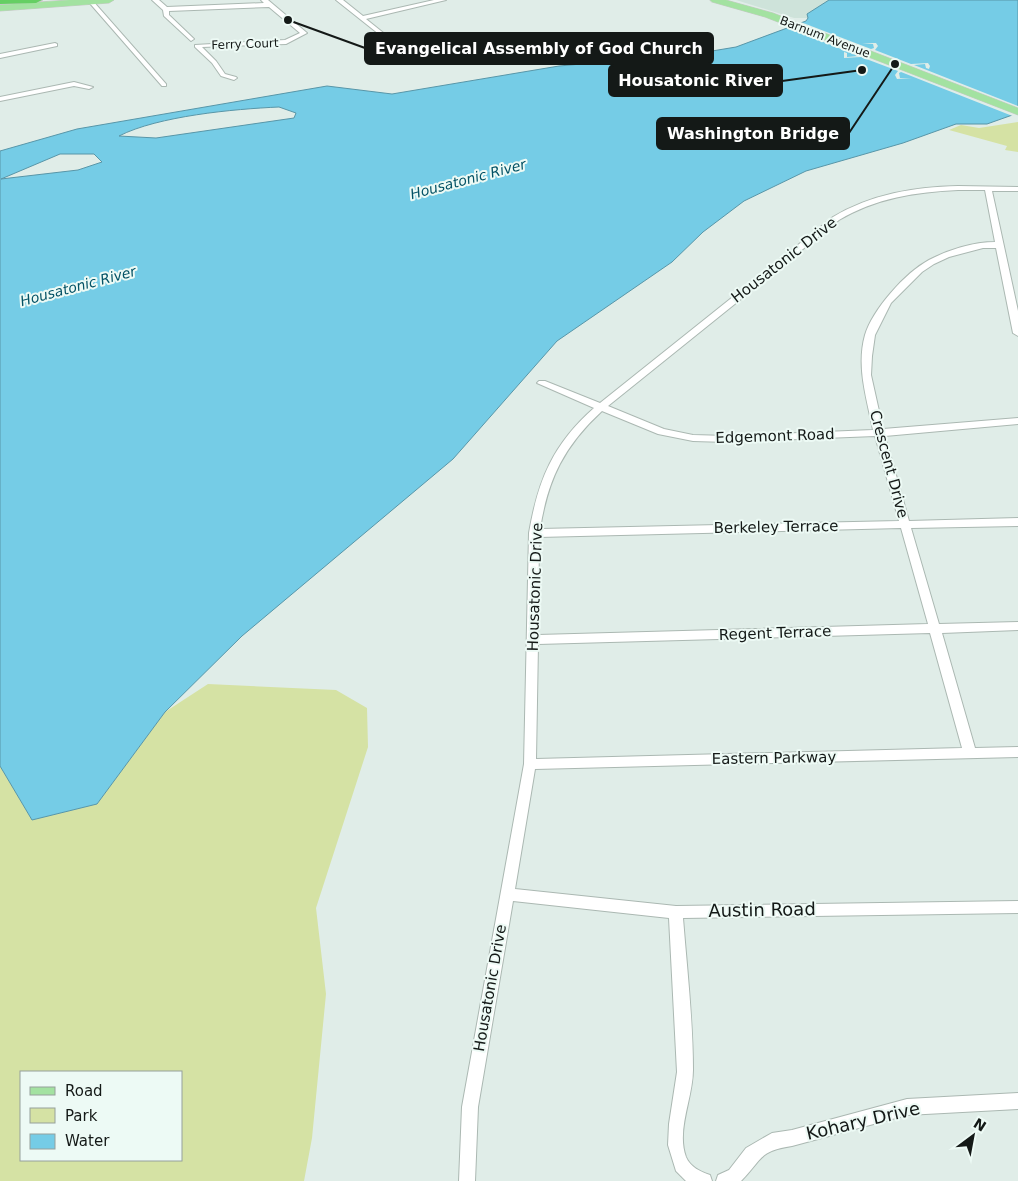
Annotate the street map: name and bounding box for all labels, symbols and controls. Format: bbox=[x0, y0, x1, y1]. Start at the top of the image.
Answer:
street label: Barnum Avenue bbox=[778, 13, 872, 61]
callout: Evangelical Assembly of God Church bbox=[365, 33, 713, 64]
street label: Ferry Court bbox=[211, 36, 279, 52]
text: Evangelical Assembly of God Church bbox=[375, 39, 703, 58]
callout: Housatonic River bbox=[609, 65, 782, 96]
text: Housatonic River bbox=[618, 71, 772, 90]
callout: Washington Bridge bbox=[657, 118, 849, 149]
text: Washington Bridge bbox=[667, 124, 839, 143]
water label: Housatonic River bbox=[408, 156, 529, 202]
street label: Housatonic Drive bbox=[728, 213, 840, 307]
water label: Housatonic River bbox=[18, 263, 139, 309]
street label: Crescent Drive bbox=[866, 408, 912, 520]
street label: Edgemont Road bbox=[715, 425, 835, 447]
street label: Berkeley Terrace bbox=[714, 517, 838, 537]
street label: Housatonic Drive bbox=[524, 522, 546, 652]
street label: Regent Terrace bbox=[718, 622, 832, 644]
street label: Eastern Parkway bbox=[712, 748, 837, 768]
street label: Austin Road bbox=[708, 898, 816, 921]
street label: Housatonic Drive bbox=[470, 923, 510, 1053]
legend bbox=[20, 1071, 182, 1161]
text: Road bbox=[65, 1082, 103, 1100]
street label: Kohary Drive bbox=[804, 1097, 922, 1144]
text: Park bbox=[65, 1107, 98, 1125]
north arrow bbox=[948, 1111, 998, 1161]
text: N bbox=[971, 1115, 989, 1135]
text: Water bbox=[65, 1132, 110, 1150]

